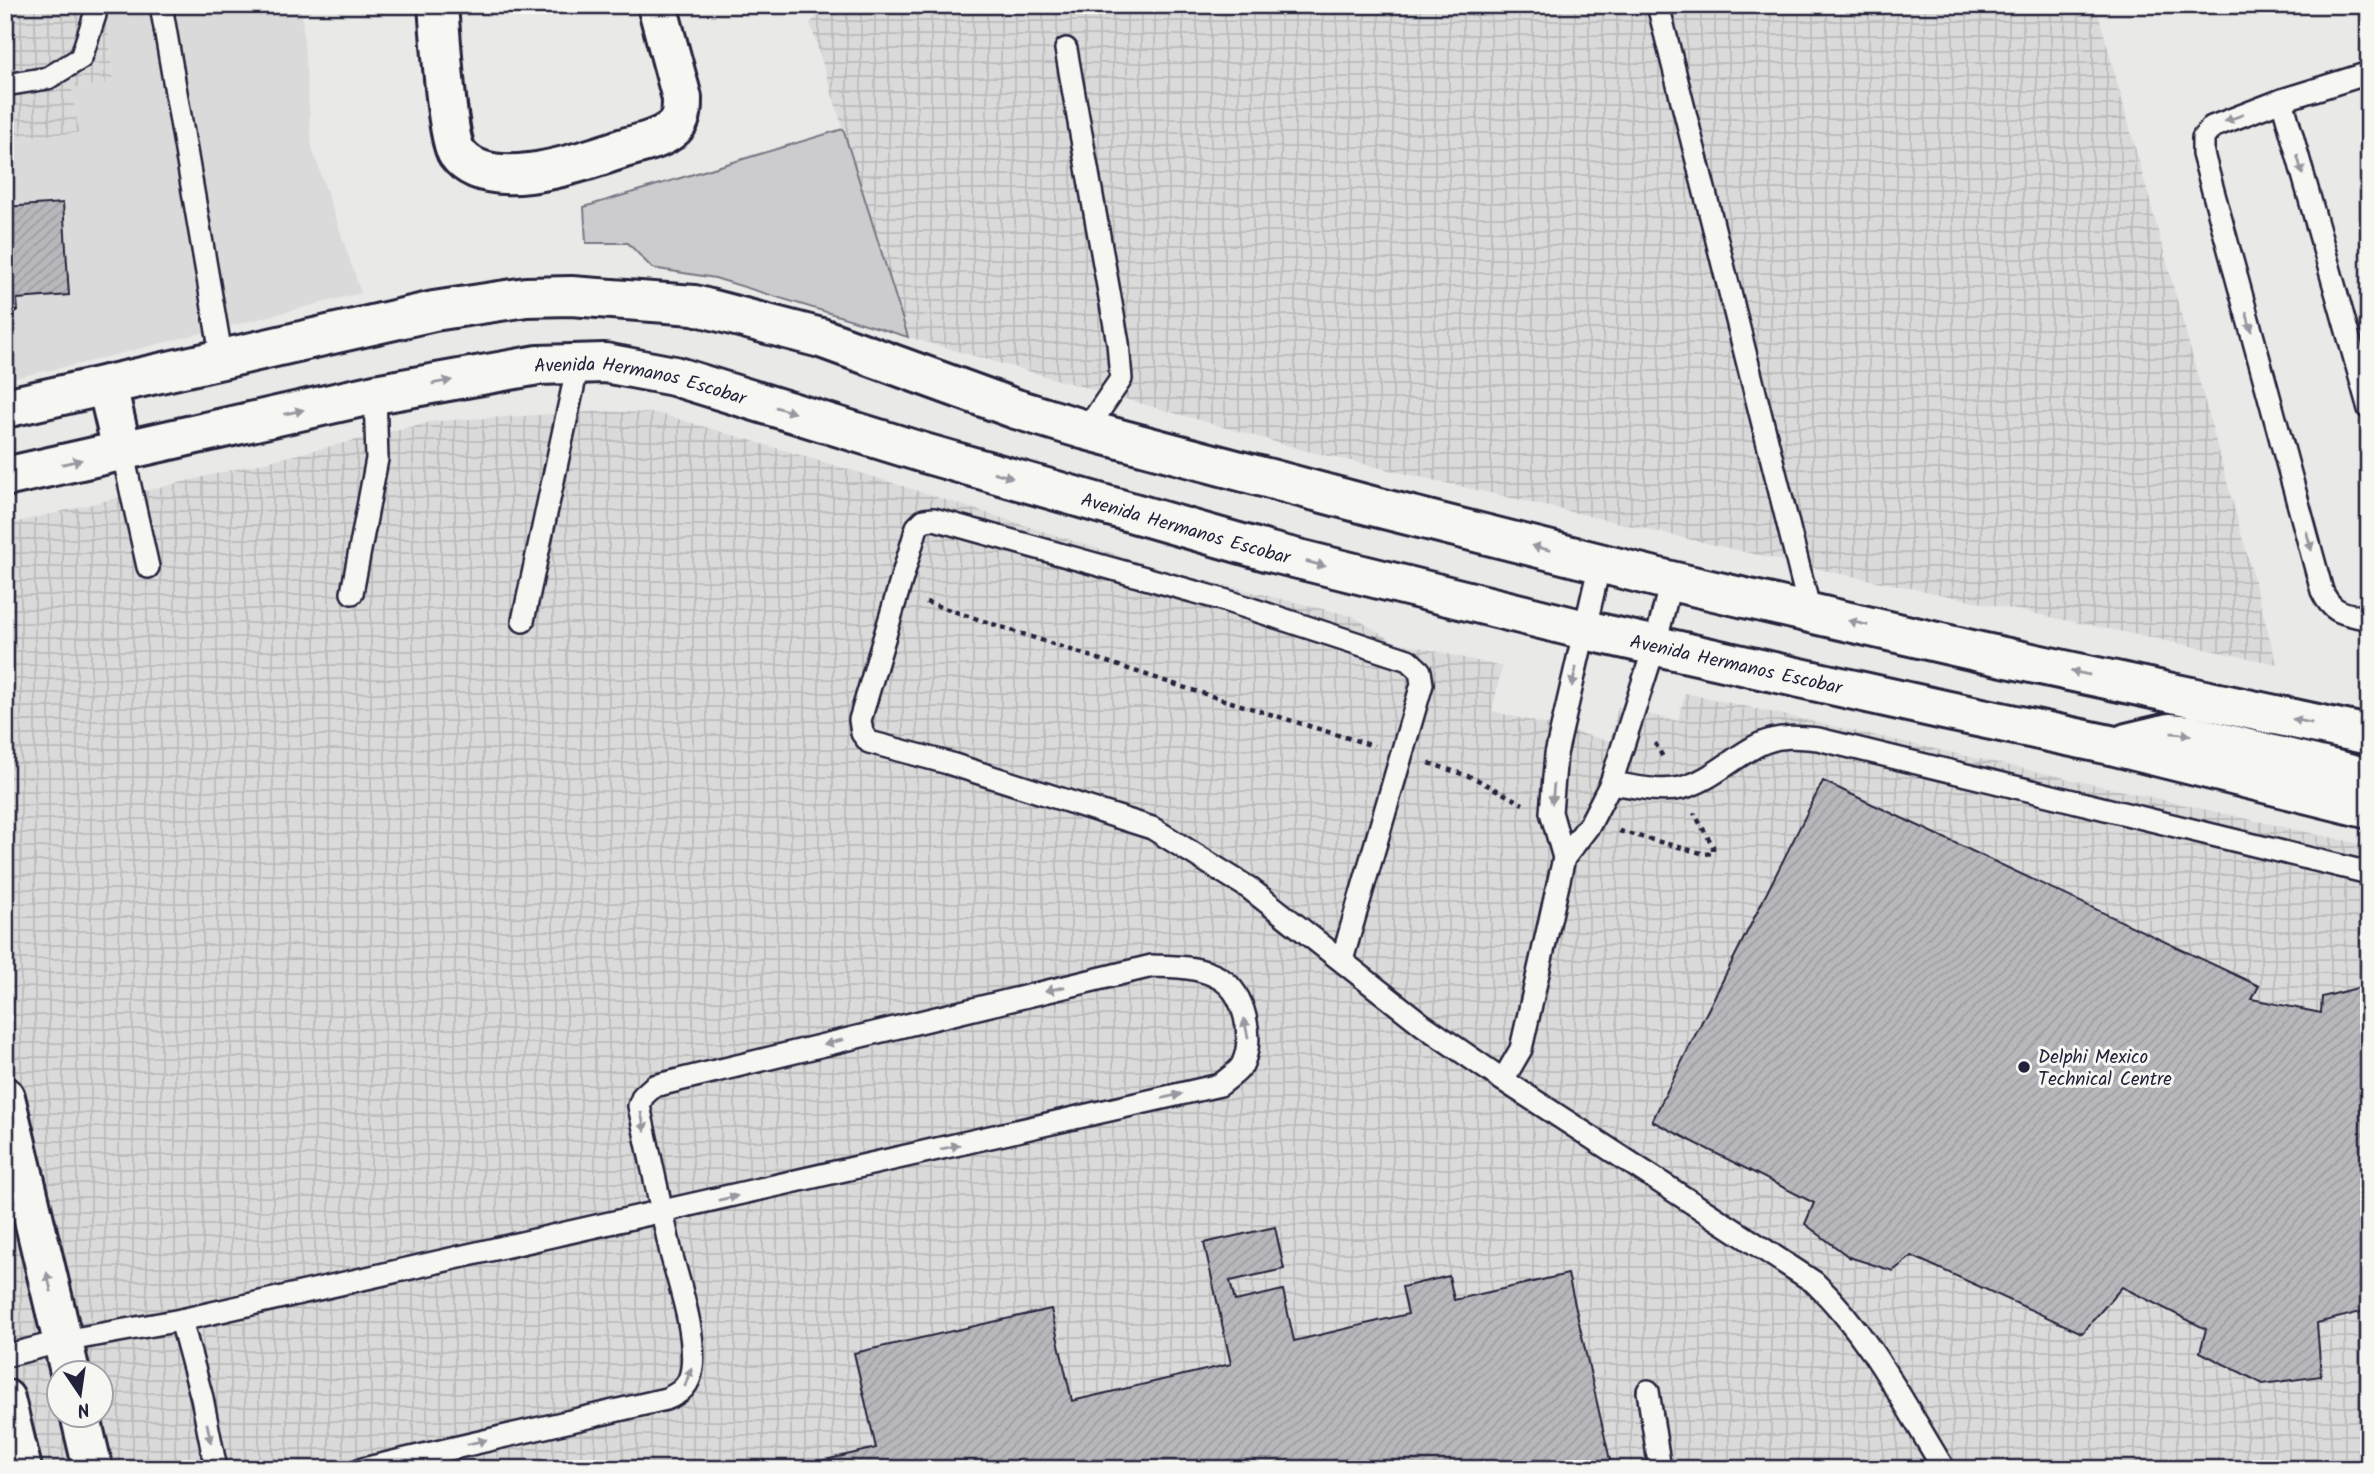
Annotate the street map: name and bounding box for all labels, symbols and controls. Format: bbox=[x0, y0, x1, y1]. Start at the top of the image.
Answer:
one-way arrow bbox=[2224, 113, 2245, 124]
one-way arrow bbox=[2295, 155, 2306, 177]
one-way arrow bbox=[2244, 311, 2255, 333]
street label: Avenida Hermanos Escobar bbox=[534, 350, 751, 415]
one-way arrow bbox=[431, 376, 453, 387]
one-way arrow bbox=[774, 405, 795, 415]
one-way arrow bbox=[283, 406, 305, 417]
one-way arrow bbox=[61, 456, 83, 467]
one-way arrow bbox=[992, 470, 1014, 481]
street label: Avenida Hermanos Escobar bbox=[1077, 486, 1295, 574]
one-way arrow bbox=[2304, 531, 2314, 552]
one-way arrow bbox=[1530, 542, 1552, 553]
one-way arrow bbox=[1305, 559, 1327, 570]
one-way arrow bbox=[1847, 617, 1869, 628]
street label: Avenida Hermanos Escobar bbox=[1627, 627, 1846, 704]
one-way arrow bbox=[1569, 666, 1580, 688]
one-way arrow bbox=[2069, 668, 2091, 679]
one-way arrow bbox=[2291, 716, 2313, 727]
one-way arrow bbox=[2170, 729, 2192, 740]
one-way arrow bbox=[1547, 783, 1558, 805]
one-way arrow bbox=[1044, 984, 1066, 995]
one-way arrow bbox=[1240, 1017, 1251, 1039]
one-way arrow bbox=[823, 1037, 845, 1048]
place label: Delphi Mexico Technical Centre bbox=[2038, 1043, 2172, 1095]
marker: Delphi Mexico Technical Centre bbox=[2016, 1059, 2032, 1075]
one-way arrow bbox=[1161, 1090, 1183, 1101]
one-way arrow bbox=[637, 1111, 648, 1133]
one-way arrow bbox=[939, 1141, 961, 1152]
one-way arrow bbox=[717, 1192, 739, 1203]
one-way arrow bbox=[43, 1271, 54, 1293]
north arrow bbox=[46, 1358, 116, 1428]
one-way arrow bbox=[683, 1366, 694, 1387]
text: N bbox=[74, 1393, 93, 1425]
one-way arrow bbox=[203, 1422, 214, 1444]
one-way arrow bbox=[466, 1437, 488, 1448]

